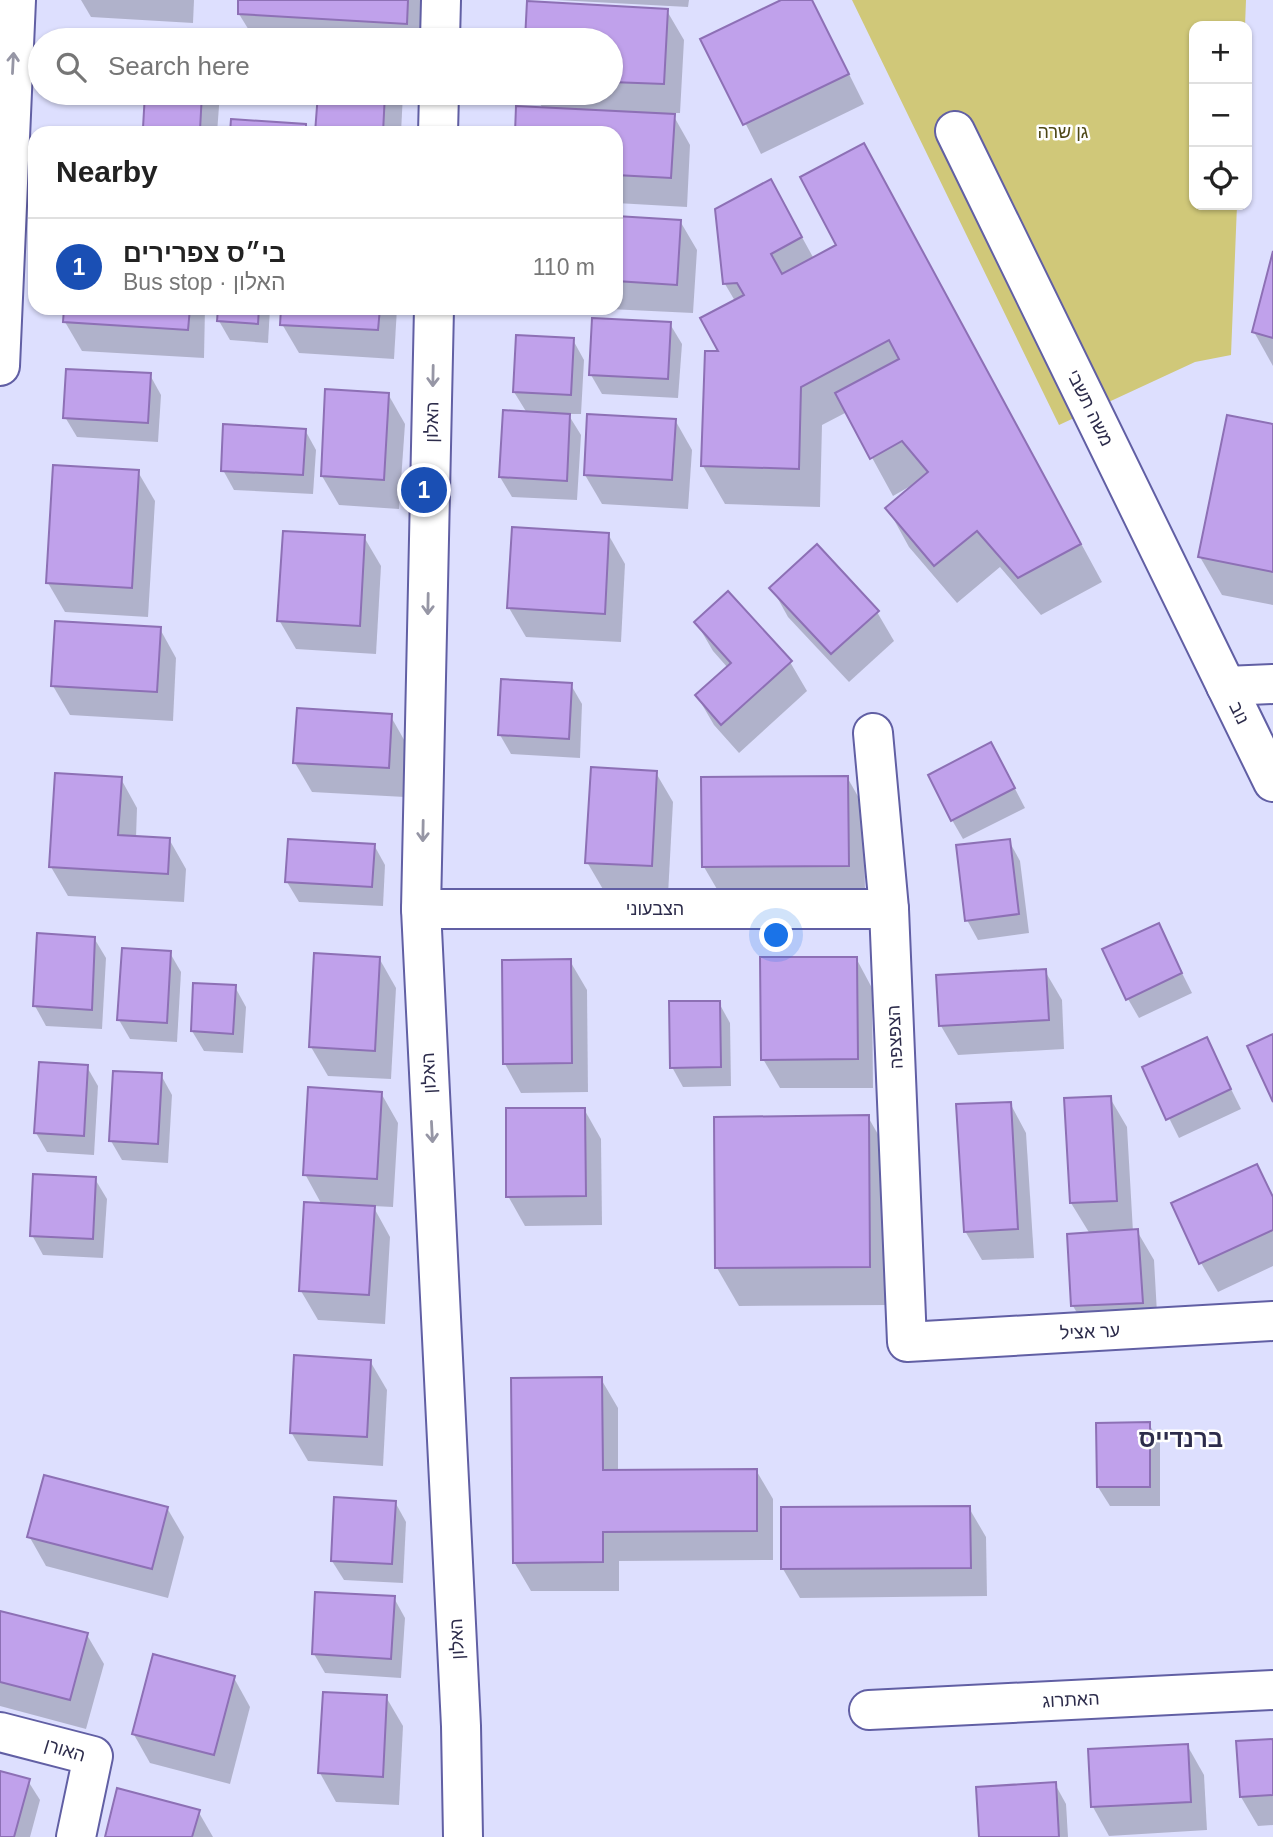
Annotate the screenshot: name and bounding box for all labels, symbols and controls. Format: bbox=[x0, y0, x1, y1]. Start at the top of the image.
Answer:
map controls bbox=[1189, 21, 1252, 210]
button: + bbox=[1189, 21, 1252, 84]
search box bbox=[28, 28, 623, 105]
icon: search bbox=[52, 48, 90, 86]
text: Search here bbox=[108, 51, 250, 81]
one-way arrow bbox=[7, 52, 20, 75]
button: − bbox=[1189, 84, 1252, 147]
park label: גן שרה bbox=[1038, 122, 1089, 142]
button: locate bbox=[1189, 147, 1252, 210]
text: Nearby bbox=[56, 155, 158, 188]
text: בי״ס צפרירים bbox=[123, 238, 286, 268]
text: 1 bbox=[73, 254, 85, 280]
text: 110 m bbox=[533, 254, 595, 280]
text: Bus stop · האלון bbox=[123, 269, 286, 295]
one-way arrow bbox=[426, 364, 439, 387]
street label: משה תשבי bbox=[1063, 367, 1117, 449]
street label: האלון bbox=[422, 401, 442, 443]
pin: 1 bbox=[401, 464, 447, 516]
one-way arrow bbox=[421, 592, 434, 615]
street label: נוב bbox=[1225, 699, 1253, 727]
one-way arrow bbox=[416, 819, 430, 842]
street label: הצבעוני bbox=[626, 899, 684, 919]
your location bbox=[759, 918, 793, 952]
street label: הצפצפה bbox=[883, 1004, 907, 1070]
street label: האלון bbox=[418, 1052, 440, 1094]
one-way arrow bbox=[426, 1120, 439, 1143]
street label: ער אציל bbox=[1059, 1320, 1121, 1344]
district label: ברנדייס bbox=[1139, 1425, 1223, 1452]
street label: האלון bbox=[446, 1618, 468, 1660]
street label: האתרוג bbox=[1042, 1689, 1100, 1711]
street label: האורן bbox=[42, 1734, 88, 1766]

